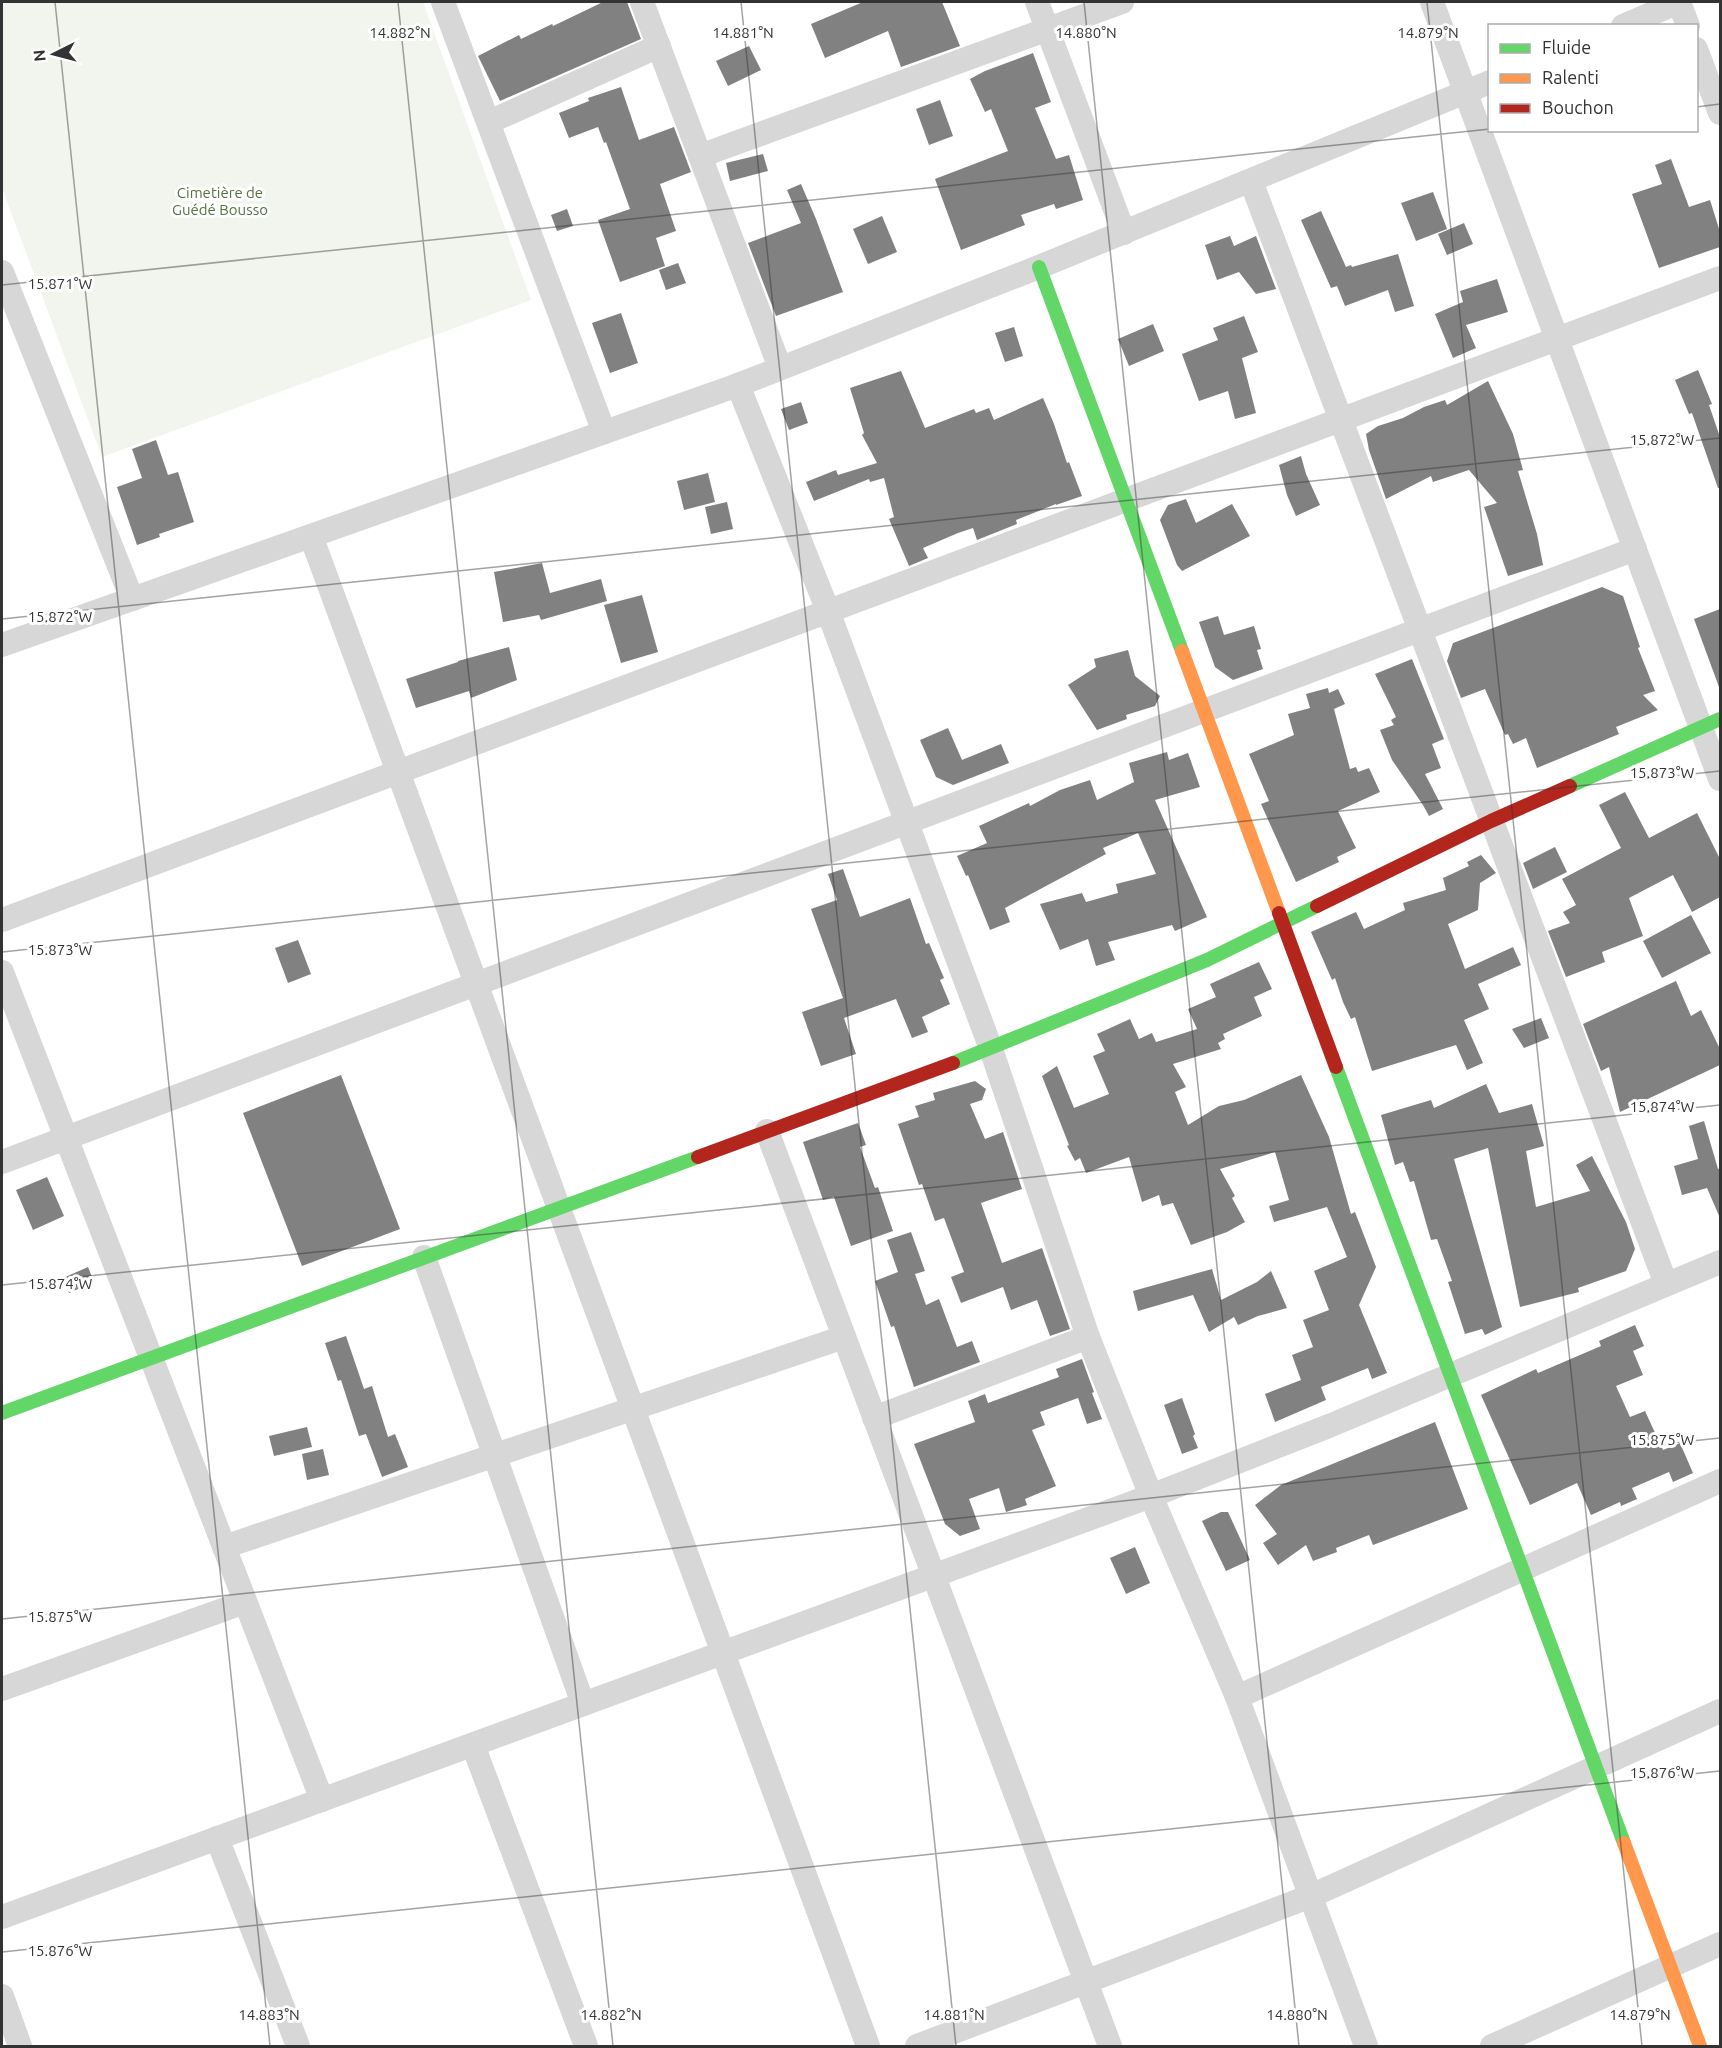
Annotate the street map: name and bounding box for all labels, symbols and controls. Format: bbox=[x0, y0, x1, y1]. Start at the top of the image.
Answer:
north arrow bbox=[24, 24, 84, 84]
text: 14.882°N bbox=[369, 24, 431, 41]
text: 14.881°N bbox=[712, 24, 774, 41]
text: 14.880°N bbox=[1055, 24, 1117, 41]
text: 14.879°N bbox=[1397, 24, 1459, 41]
legend bbox=[1488, 24, 1698, 132]
text: Fluide bbox=[1542, 37, 1591, 57]
text: N bbox=[30, 49, 49, 62]
text: Ralenti bbox=[1542, 67, 1599, 87]
text: Bouchon bbox=[1542, 97, 1614, 117]
park label: Cimetière de Guédé Bousso bbox=[172, 184, 268, 218]
text: 15.871°W bbox=[28, 275, 92, 292]
text: 15.872°W bbox=[1630, 431, 1694, 448]
text: 15.872°W bbox=[28, 608, 92, 625]
text: 15.873°W bbox=[1630, 764, 1694, 781]
text: 15.873°W bbox=[28, 941, 92, 958]
text: 15.874°W bbox=[1630, 1098, 1694, 1115]
text: 15.874°W bbox=[28, 1275, 92, 1292]
text: 15.875°W bbox=[1630, 1431, 1694, 1448]
text: 15.875°W bbox=[28, 1608, 92, 1625]
text: 15.876°W bbox=[1630, 1764, 1694, 1781]
text: 15.876°W bbox=[28, 1942, 92, 1959]
text: 14.883°N bbox=[238, 2006, 300, 2023]
text: 14.882°N bbox=[580, 2006, 642, 2023]
text: 14.881°N bbox=[923, 2006, 985, 2023]
text: 14.880°N bbox=[1266, 2006, 1328, 2023]
text: 14.879°N bbox=[1609, 2006, 1671, 2023]

